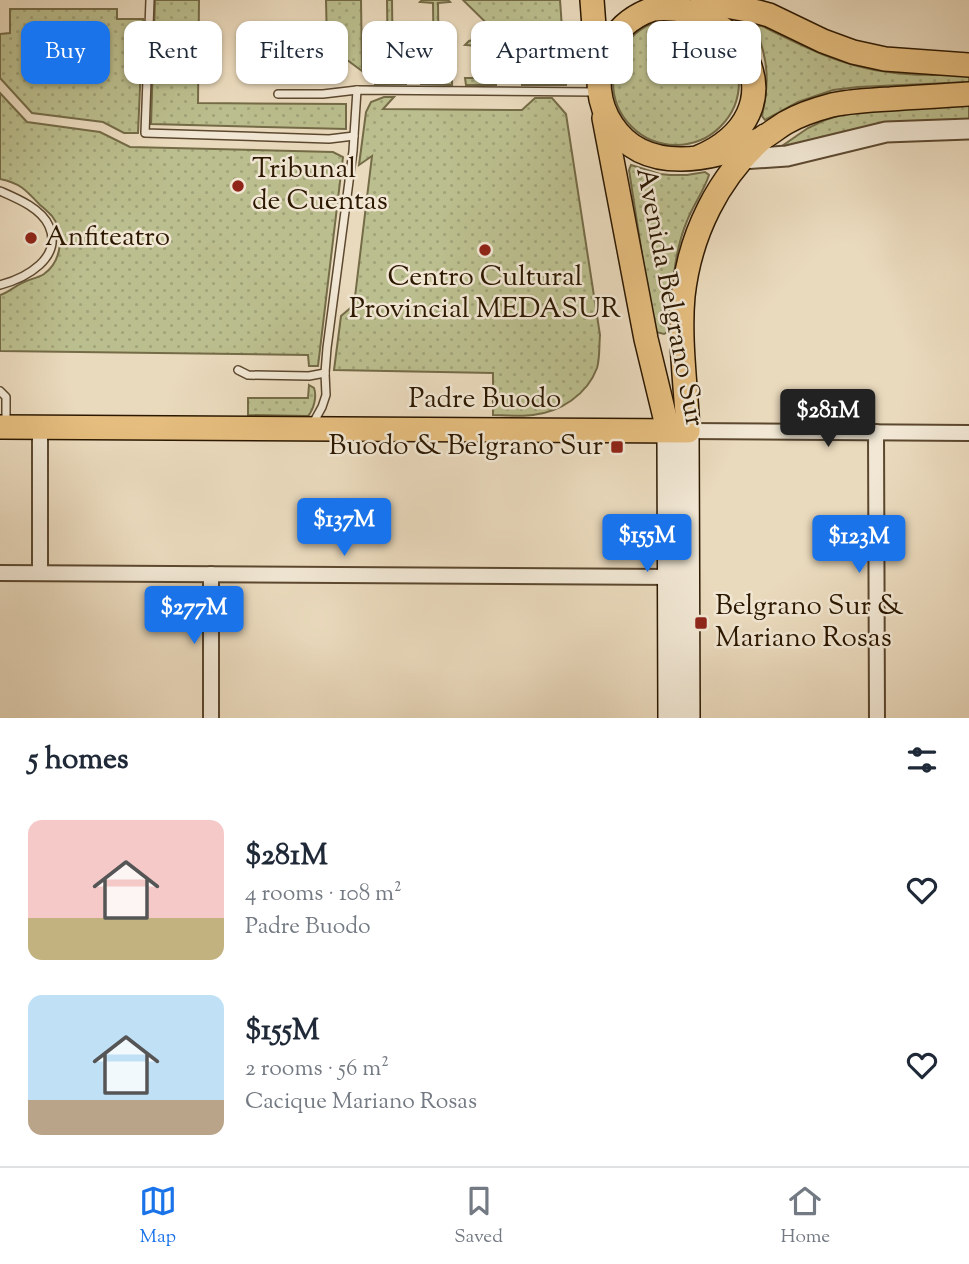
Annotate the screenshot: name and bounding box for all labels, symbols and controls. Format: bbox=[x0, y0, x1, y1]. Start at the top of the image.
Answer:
chip: Buy bbox=[21, 21, 110, 84]
chip: Rent bbox=[124, 21, 222, 84]
chip: Filters bbox=[236, 21, 348, 84]
chip: New bbox=[362, 21, 457, 84]
chip: Apartment bbox=[471, 21, 633, 84]
chip: House bbox=[647, 21, 761, 84]
place label: Tribunal de Cuentas bbox=[252, 150, 388, 222]
street label: Avenida Belgrano Sur bbox=[624, 164, 714, 430]
marker: Tribunal de Cuentas bbox=[230, 178, 246, 194]
place label: Anfiteatro bbox=[45, 218, 170, 258]
marker: Anfiteatro bbox=[23, 230, 39, 246]
marker: Centro Cultural Provincial MEDASUR bbox=[477, 242, 493, 258]
place label: Centro Cultural Provincial MEDASUR bbox=[349, 258, 621, 330]
street label: Padre Buodo bbox=[409, 380, 561, 420]
pin: $281M bbox=[779, 390, 877, 449]
text: $281M bbox=[796, 395, 860, 428]
place label: Buodo & Belgrano Sur bbox=[329, 427, 603, 467]
marker: Buodo & Belgrano Sur bbox=[609, 439, 625, 455]
pin: $137M bbox=[295, 498, 393, 558]
text: $137M bbox=[313, 504, 375, 537]
pin: $155M bbox=[598, 514, 696, 574]
pin: $123M bbox=[810, 516, 908, 575]
text: $155M bbox=[618, 520, 676, 553]
text: $123M bbox=[828, 521, 890, 554]
pin: $277M bbox=[145, 586, 243, 646]
place label: Belgrano Sur & Mariano Rosas bbox=[715, 587, 904, 659]
text: $277M bbox=[161, 592, 227, 625]
marker: Belgrano Sur & Mariano Rosas bbox=[693, 615, 709, 631]
text: 5 homes bbox=[28, 739, 129, 782]
icon: filters bbox=[903, 741, 941, 779]
text: $281M bbox=[245, 835, 328, 878]
icon: home bbox=[84, 848, 168, 932]
icon: heart bbox=[903, 871, 941, 909]
text: 4 rooms · 108 m² bbox=[245, 878, 402, 911]
text: Padre Buodo bbox=[245, 911, 371, 944]
text: $155M bbox=[245, 1010, 320, 1053]
icon: home bbox=[84, 1023, 168, 1107]
icon: heart bbox=[903, 1046, 941, 1084]
text: 2 rooms · 56 m² bbox=[245, 1053, 389, 1086]
text: Cacique Mariano Rosas bbox=[245, 1086, 477, 1119]
tab: Map bbox=[139, 1182, 177, 1251]
tab: Saved bbox=[454, 1182, 503, 1251]
tab: Home bbox=[780, 1182, 830, 1251]

